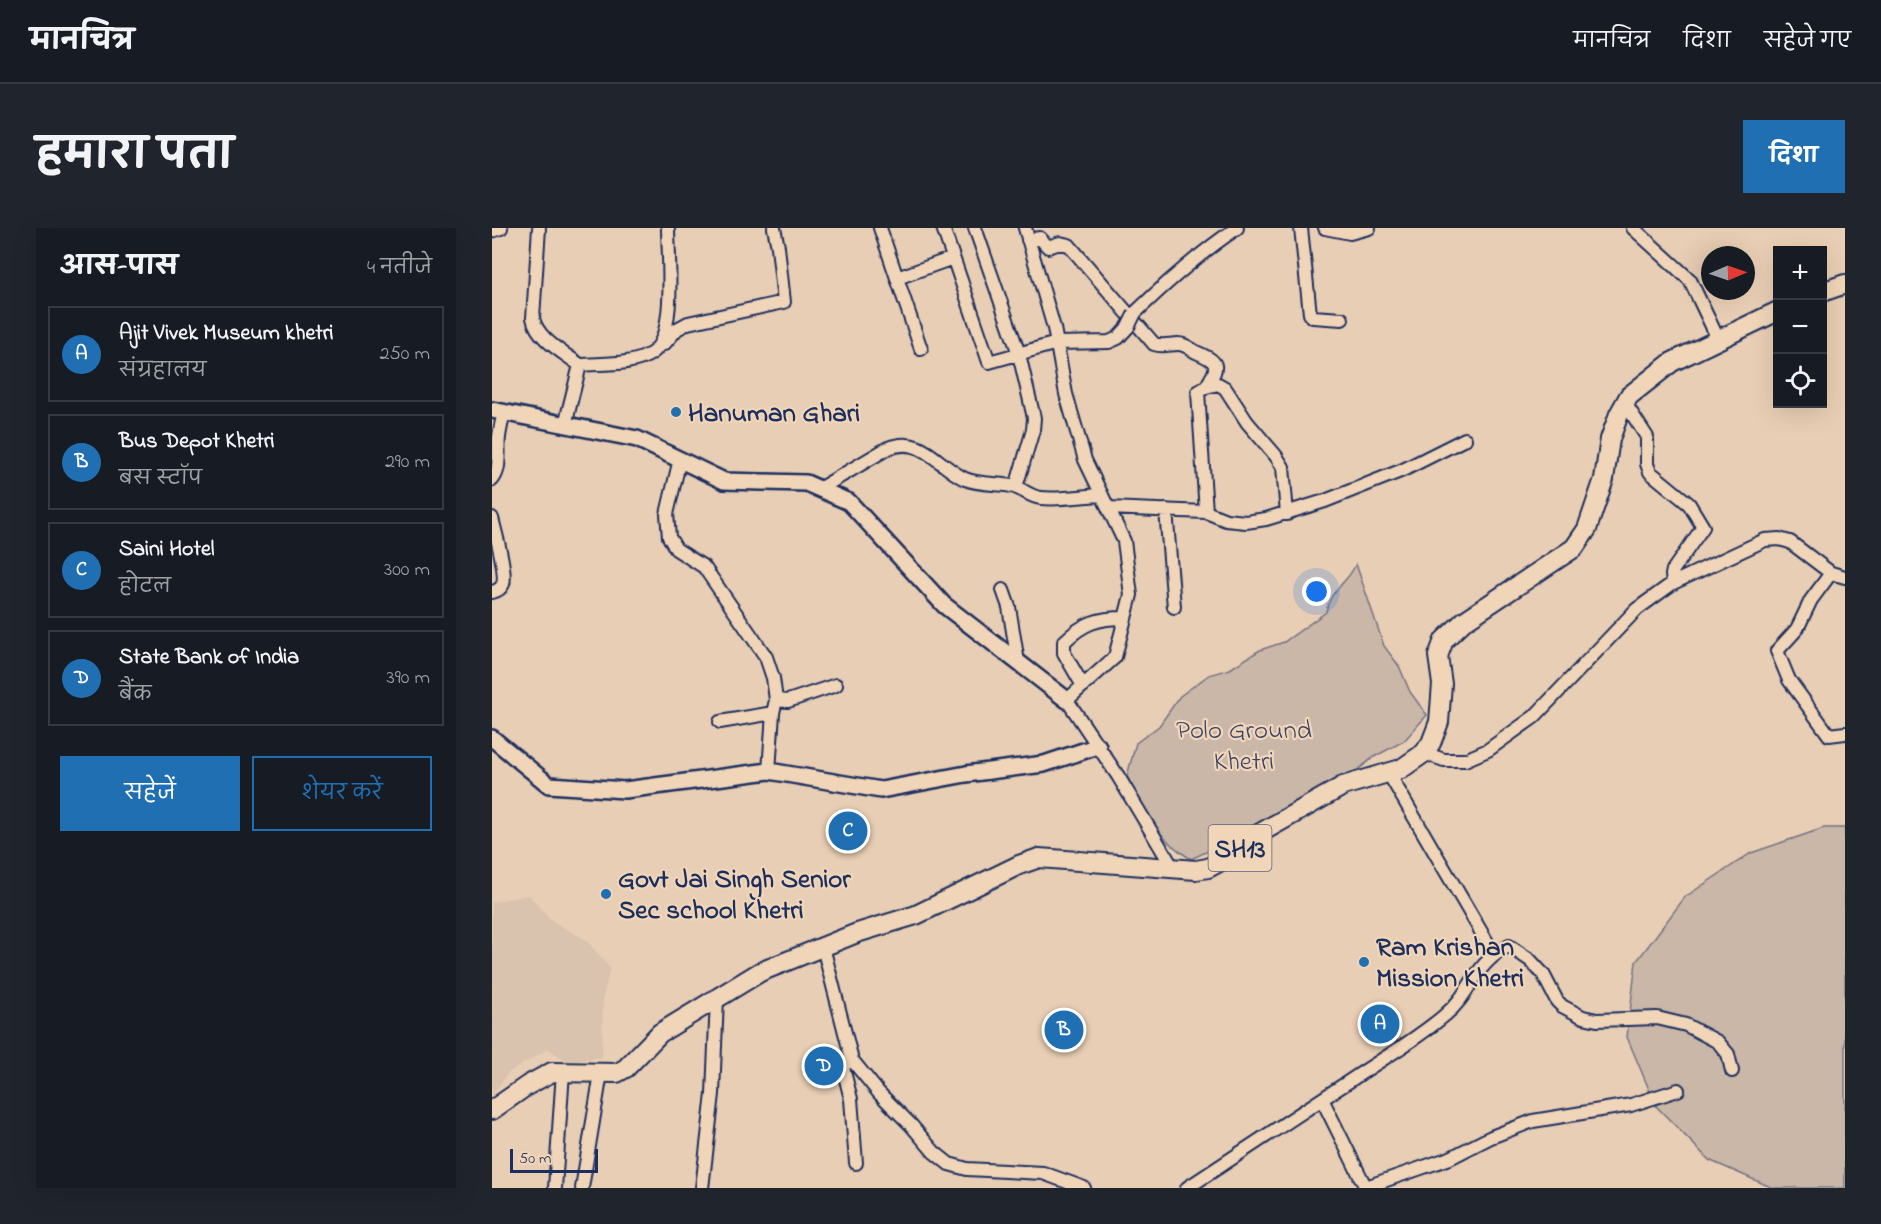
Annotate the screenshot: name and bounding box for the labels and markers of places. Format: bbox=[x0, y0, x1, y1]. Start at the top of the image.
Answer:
place label: Hanuman Ghari bbox=[688, 395, 860, 434]
marker: Hanuman Ghari bbox=[669, 405, 683, 419]
pin: C bbox=[828, 808, 868, 854]
place label: Govt Jai Singh Senior Sec school Khetri bbox=[618, 861, 851, 931]
marker: Govt Jai Singh Senior Sec school Khetri bbox=[599, 887, 613, 901]
place label: Ram Krishan Mission Khetri bbox=[1376, 929, 1524, 999]
marker: Ram Krishan Mission Khetri bbox=[1357, 955, 1371, 969]
pin: A bbox=[1360, 1002, 1400, 1046]
pin: B bbox=[1044, 1008, 1084, 1052]
pin: D bbox=[804, 1044, 844, 1088]

